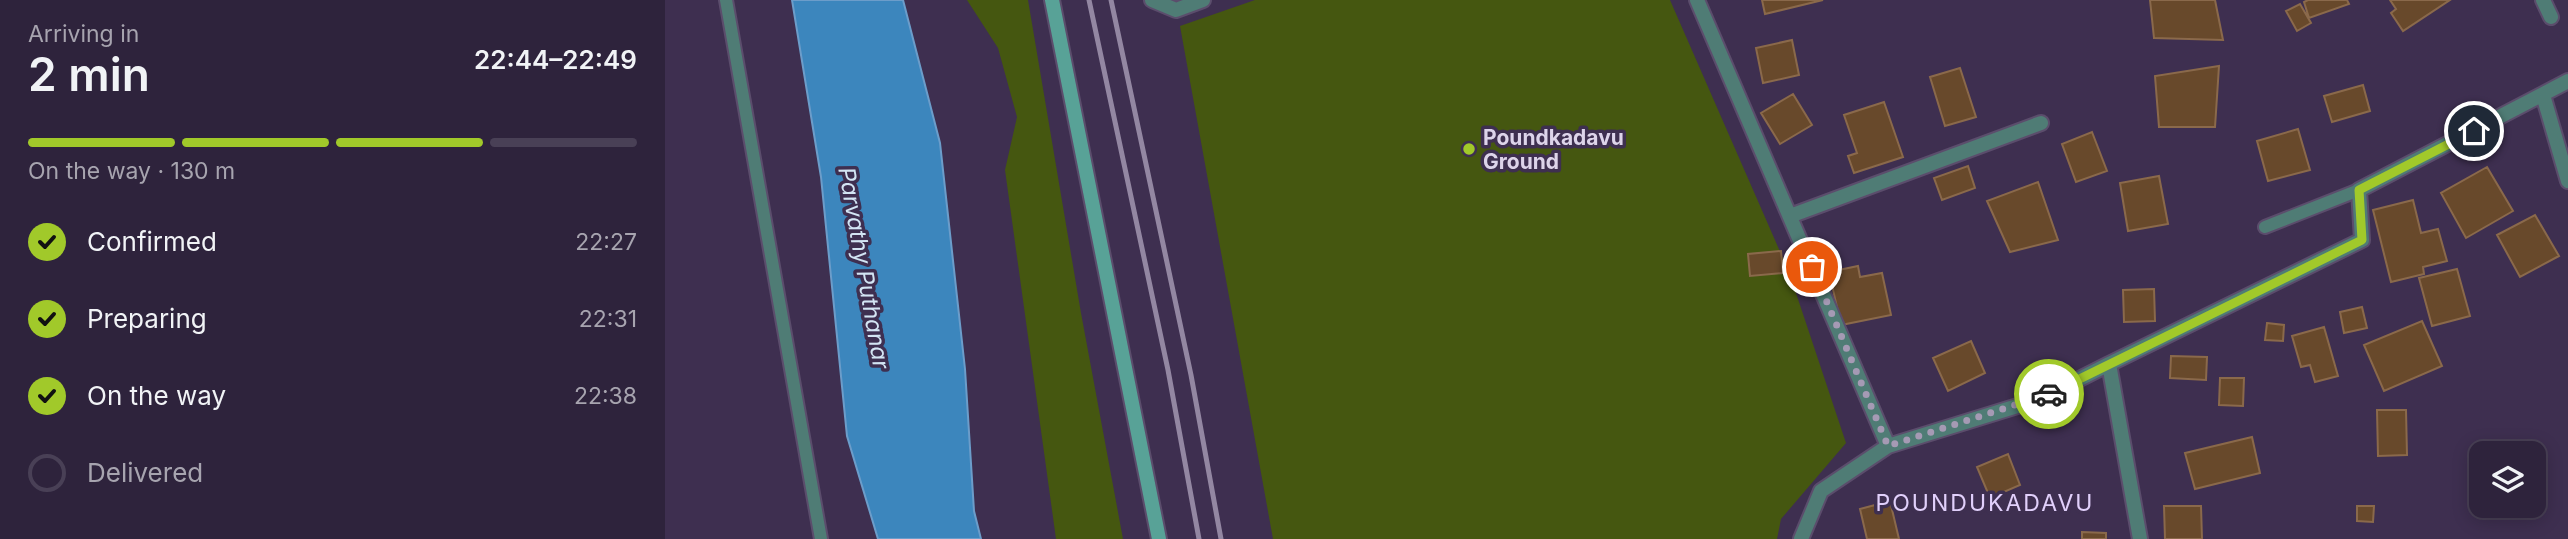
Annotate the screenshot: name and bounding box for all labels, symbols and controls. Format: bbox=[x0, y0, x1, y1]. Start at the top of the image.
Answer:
text: Arriving in bbox=[28, 20, 139, 48]
text: 22:44–22:49 bbox=[474, 44, 637, 75]
text: 2 min bbox=[28, 46, 150, 102]
pin bbox=[2444, 101, 2504, 161]
icon: home bbox=[2455, 112, 2493, 150]
place label: Poundkadavu Ground bbox=[1483, 125, 1624, 174]
marker: Poundkadavu Ground bbox=[1461, 141, 1477, 157]
text: On the way · 130 m bbox=[28, 157, 235, 185]
water label: Parvathy Puthanar bbox=[832, 165, 896, 372]
icon: check bbox=[28, 223, 66, 261]
text: Confirmed bbox=[87, 226, 217, 257]
text: 22:27 bbox=[575, 228, 637, 256]
pin bbox=[1782, 237, 1842, 297]
icon: bag bbox=[1793, 248, 1831, 286]
icon: check bbox=[28, 300, 66, 338]
text: Preparing bbox=[87, 303, 207, 334]
text: 22:31 bbox=[579, 305, 637, 333]
courier bbox=[2014, 359, 2084, 429]
icon: car bbox=[2030, 375, 2068, 413]
icon: check bbox=[28, 377, 66, 415]
text: On the way bbox=[87, 380, 226, 411]
text: 22:38 bbox=[574, 382, 637, 410]
map controls bbox=[2469, 441, 2546, 518]
button: layers bbox=[2469, 441, 2546, 518]
text: Delivered bbox=[87, 457, 203, 488]
district label: POUNDUKADAVU bbox=[1876, 489, 2094, 517]

